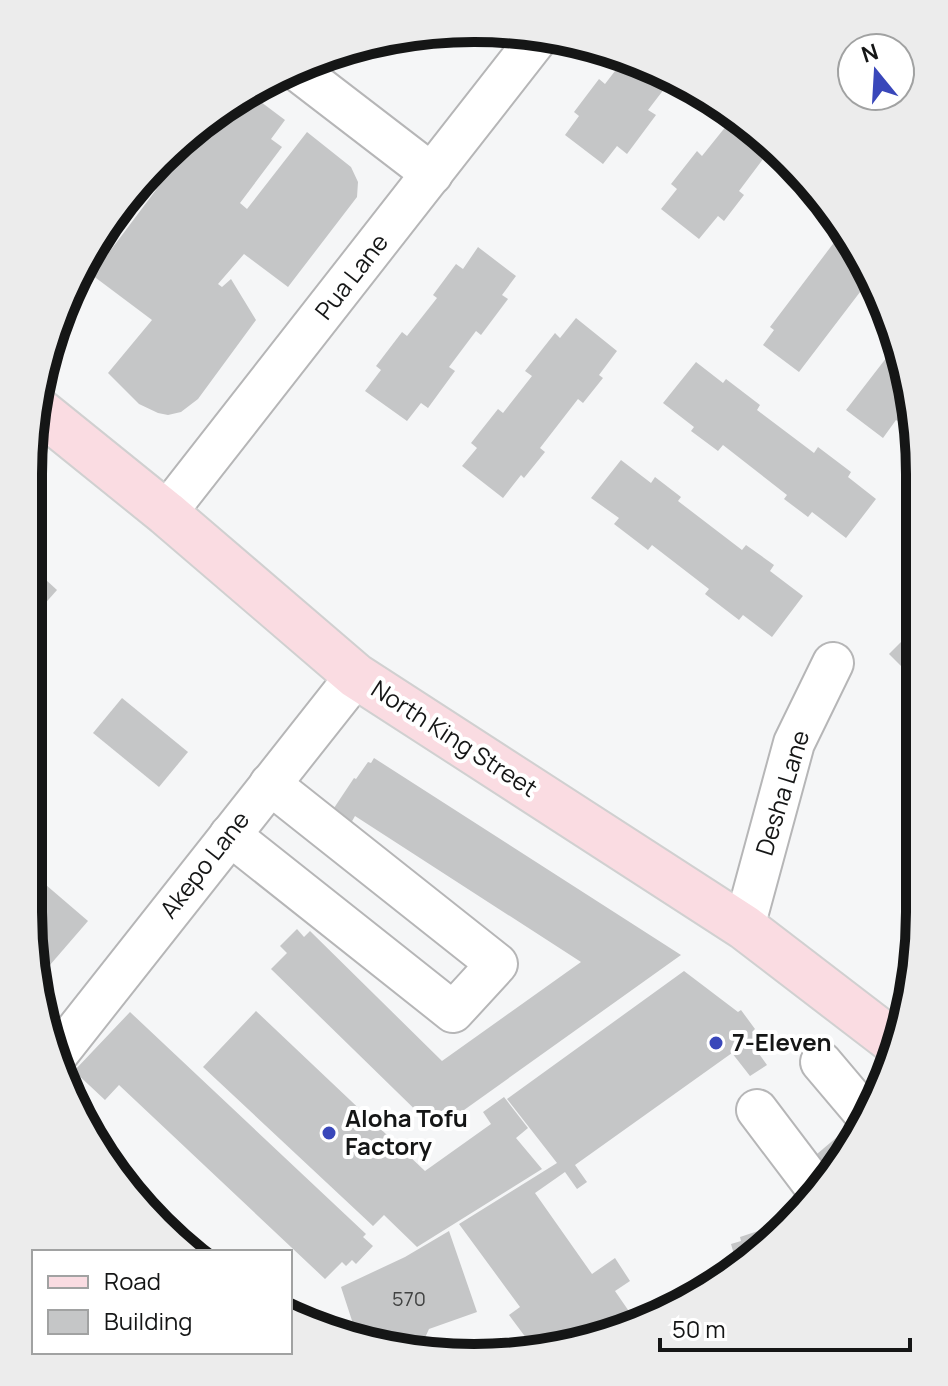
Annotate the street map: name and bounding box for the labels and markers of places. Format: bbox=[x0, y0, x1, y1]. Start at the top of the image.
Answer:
place label: 7-Eleven bbox=[732, 1025, 831, 1058]
marker: 7-Eleven bbox=[707, 1034, 725, 1052]
place label: Aloha Tofu Factory bbox=[345, 1101, 468, 1162]
marker: Aloha Tofu Factory bbox=[320, 1124, 338, 1142]

